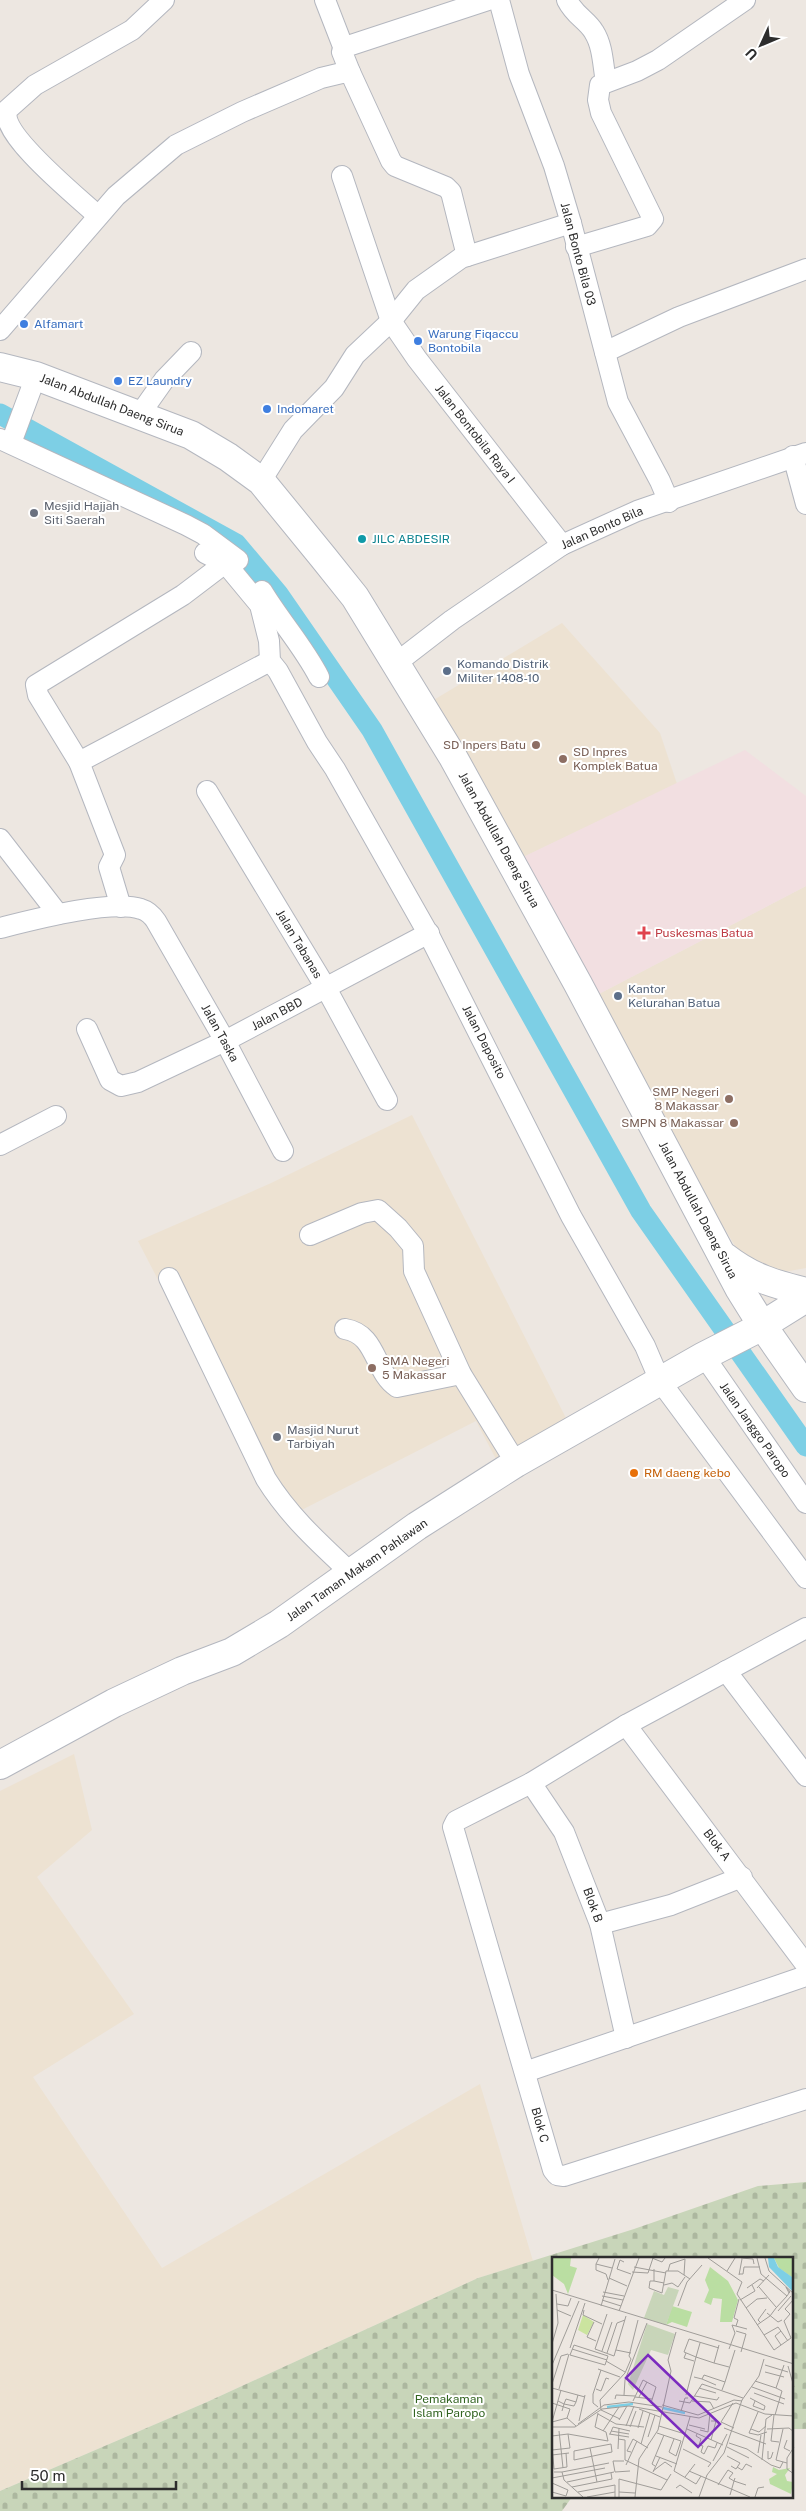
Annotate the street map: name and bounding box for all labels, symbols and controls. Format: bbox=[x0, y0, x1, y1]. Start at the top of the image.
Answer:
north arrow bbox=[736, 20, 786, 70]
text: U bbox=[742, 45, 761, 63]
street label: Jalan Bonto Bila 03 bbox=[558, 201, 598, 307]
place label: Alfamart bbox=[34, 317, 84, 331]
marker: Alfamart bbox=[18, 318, 30, 330]
place label: Warung Fiqaccu Bontobila bbox=[428, 327, 518, 355]
marker: Warung Fiqaccu Bontobila bbox=[412, 335, 424, 347]
street label: Jalan Abdullah Daeng Sirua bbox=[38, 371, 186, 439]
place label: EZ Laundry bbox=[128, 374, 192, 388]
marker: EZ Laundry bbox=[112, 375, 124, 387]
street label: Jalan Bontobila Raya I bbox=[432, 382, 518, 486]
place label: Indomaret bbox=[277, 402, 334, 416]
marker: Indomaret bbox=[261, 403, 273, 415]
place label: Mesjid Hajjah Siti Saerah bbox=[44, 499, 119, 527]
street label: Jalan Bonto Bila bbox=[559, 504, 645, 552]
marker: Mesjid Hajjah Siti Saerah bbox=[28, 507, 40, 519]
place label: JILC ABDESIR bbox=[372, 532, 450, 546]
marker: JILC ABDESIR bbox=[356, 533, 368, 545]
place label: Komando Distrik Militer 1408-10 bbox=[457, 657, 549, 685]
marker: Komando Distrik Militer 1408-10 bbox=[441, 665, 453, 677]
place label: SD Inpers Batu bbox=[443, 738, 526, 752]
marker: SD Inpers Batu bbox=[530, 739, 542, 751]
place label: SD Inpres Komplek Batua bbox=[573, 745, 658, 773]
marker: SD Inpres Komplek Batua bbox=[557, 753, 569, 765]
street label: Jalan Abdullah Daeng Sirua bbox=[456, 770, 542, 910]
street label: Jalan Tabanas bbox=[273, 907, 325, 981]
marker: Puskesmas Batua bbox=[637, 926, 651, 940]
place label: Puskesmas Batua bbox=[655, 926, 753, 940]
place label: Kantor Kelurahan Batua bbox=[628, 982, 720, 1010]
marker: Kantor Kelurahan Batua bbox=[612, 990, 624, 1002]
street label: Jalan BBD bbox=[249, 995, 305, 1033]
street label: Jalan Taska bbox=[198, 1002, 242, 1064]
street label: Jalan Deposito bbox=[459, 1003, 509, 1081]
place label: SMP Negeri 8 Makassar bbox=[652, 1085, 719, 1113]
marker: SMP Negeri 8 Makassar bbox=[723, 1093, 735, 1105]
place label: SMPN 8 Makassar bbox=[621, 1116, 724, 1130]
marker: SMPN 8 Makassar bbox=[728, 1117, 740, 1129]
street label: Jalan Abdullah Daeng Sirua bbox=[656, 1139, 740, 1281]
place label: SMA Negeri 5 Makassar bbox=[382, 1354, 450, 1382]
marker: SMA Negeri 5 Makassar bbox=[366, 1362, 378, 1374]
street label: Jalan Janggo Paropo bbox=[717, 1380, 793, 1481]
place label: Masjid Nurut Tarbiyah bbox=[287, 1423, 359, 1451]
marker: Masjid Nurut Tarbiyah bbox=[271, 1431, 283, 1443]
place label: RM daeng kebo bbox=[644, 1466, 731, 1480]
marker: RM daeng kebo bbox=[628, 1467, 640, 1479]
street label: Jalan Taman Makam Pahlawan bbox=[284, 1516, 430, 1624]
street label: Blok A bbox=[700, 1826, 734, 1864]
street label: Blok B bbox=[580, 1886, 606, 1924]
street label: Blok C bbox=[528, 2106, 552, 2144]
inset map bbox=[552, 2257, 794, 2498]
park label: Pemakaman Islam Paropo bbox=[413, 2392, 485, 2420]
scale bar bbox=[22, 2458, 176, 2490]
text: 50 m bbox=[30, 2467, 65, 2484]

